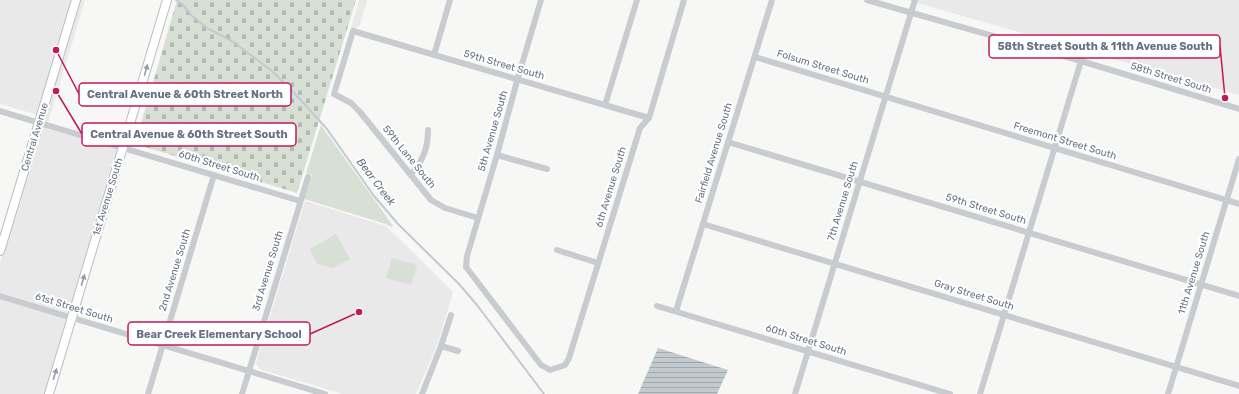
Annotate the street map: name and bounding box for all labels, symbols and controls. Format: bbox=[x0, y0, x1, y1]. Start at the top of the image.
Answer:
callout: 58th Street South & 11th Avenue South bbox=[989, 35, 1220, 58]
text: 58th Street South & 11th Avenue South bbox=[997, 40, 1213, 53]
street label: Folsum Street South bbox=[775, 47, 871, 87]
street label: 59th Street South bbox=[462, 48, 546, 82]
street label: 58th Street South bbox=[1129, 60, 1213, 96]
one-way arrow bbox=[143, 64, 149, 76]
callout: Central Avenue & 60th Street North bbox=[79, 83, 291, 106]
text: Central Avenue & 60th Street North bbox=[87, 88, 283, 101]
street label: 5th Avenue South bbox=[476, 89, 510, 173]
street label: Central Avenue bbox=[19, 101, 51, 173]
street label: Fairfield Avenue South bbox=[693, 101, 735, 205]
street label: Freemont Street South bbox=[1012, 120, 1118, 162]
callout: Central Avenue & 60th Street South bbox=[82, 123, 296, 146]
street label: 59th Lane South bbox=[380, 123, 438, 191]
text: Central Avenue & 60th Street South bbox=[90, 128, 288, 141]
street label: 6th Avenue South bbox=[593, 145, 629, 229]
street label: 60th Street South bbox=[177, 148, 261, 184]
water label: Bear Creek bbox=[354, 156, 398, 209]
street label: 1st Avenue South bbox=[90, 157, 126, 237]
street label: 7th Avenue South bbox=[825, 160, 861, 242]
street label: 59th Street South bbox=[944, 191, 1028, 227]
street label: 2nd Avenue South bbox=[157, 227, 193, 313]
street label: 3rd Avenue South bbox=[250, 229, 286, 313]
street label: 11th Avenue South bbox=[1176, 230, 1212, 316]
one-way arrow bbox=[80, 273, 86, 285]
street label: Gray Street South bbox=[933, 277, 1015, 313]
street label: 61st Street South bbox=[34, 290, 114, 326]
callout: Bear Creek Elementary School bbox=[128, 322, 310, 345]
street label: 60th Street South bbox=[764, 322, 848, 358]
text: Bear Creek Elementary School bbox=[136, 328, 302, 341]
one-way arrow bbox=[52, 368, 58, 380]

